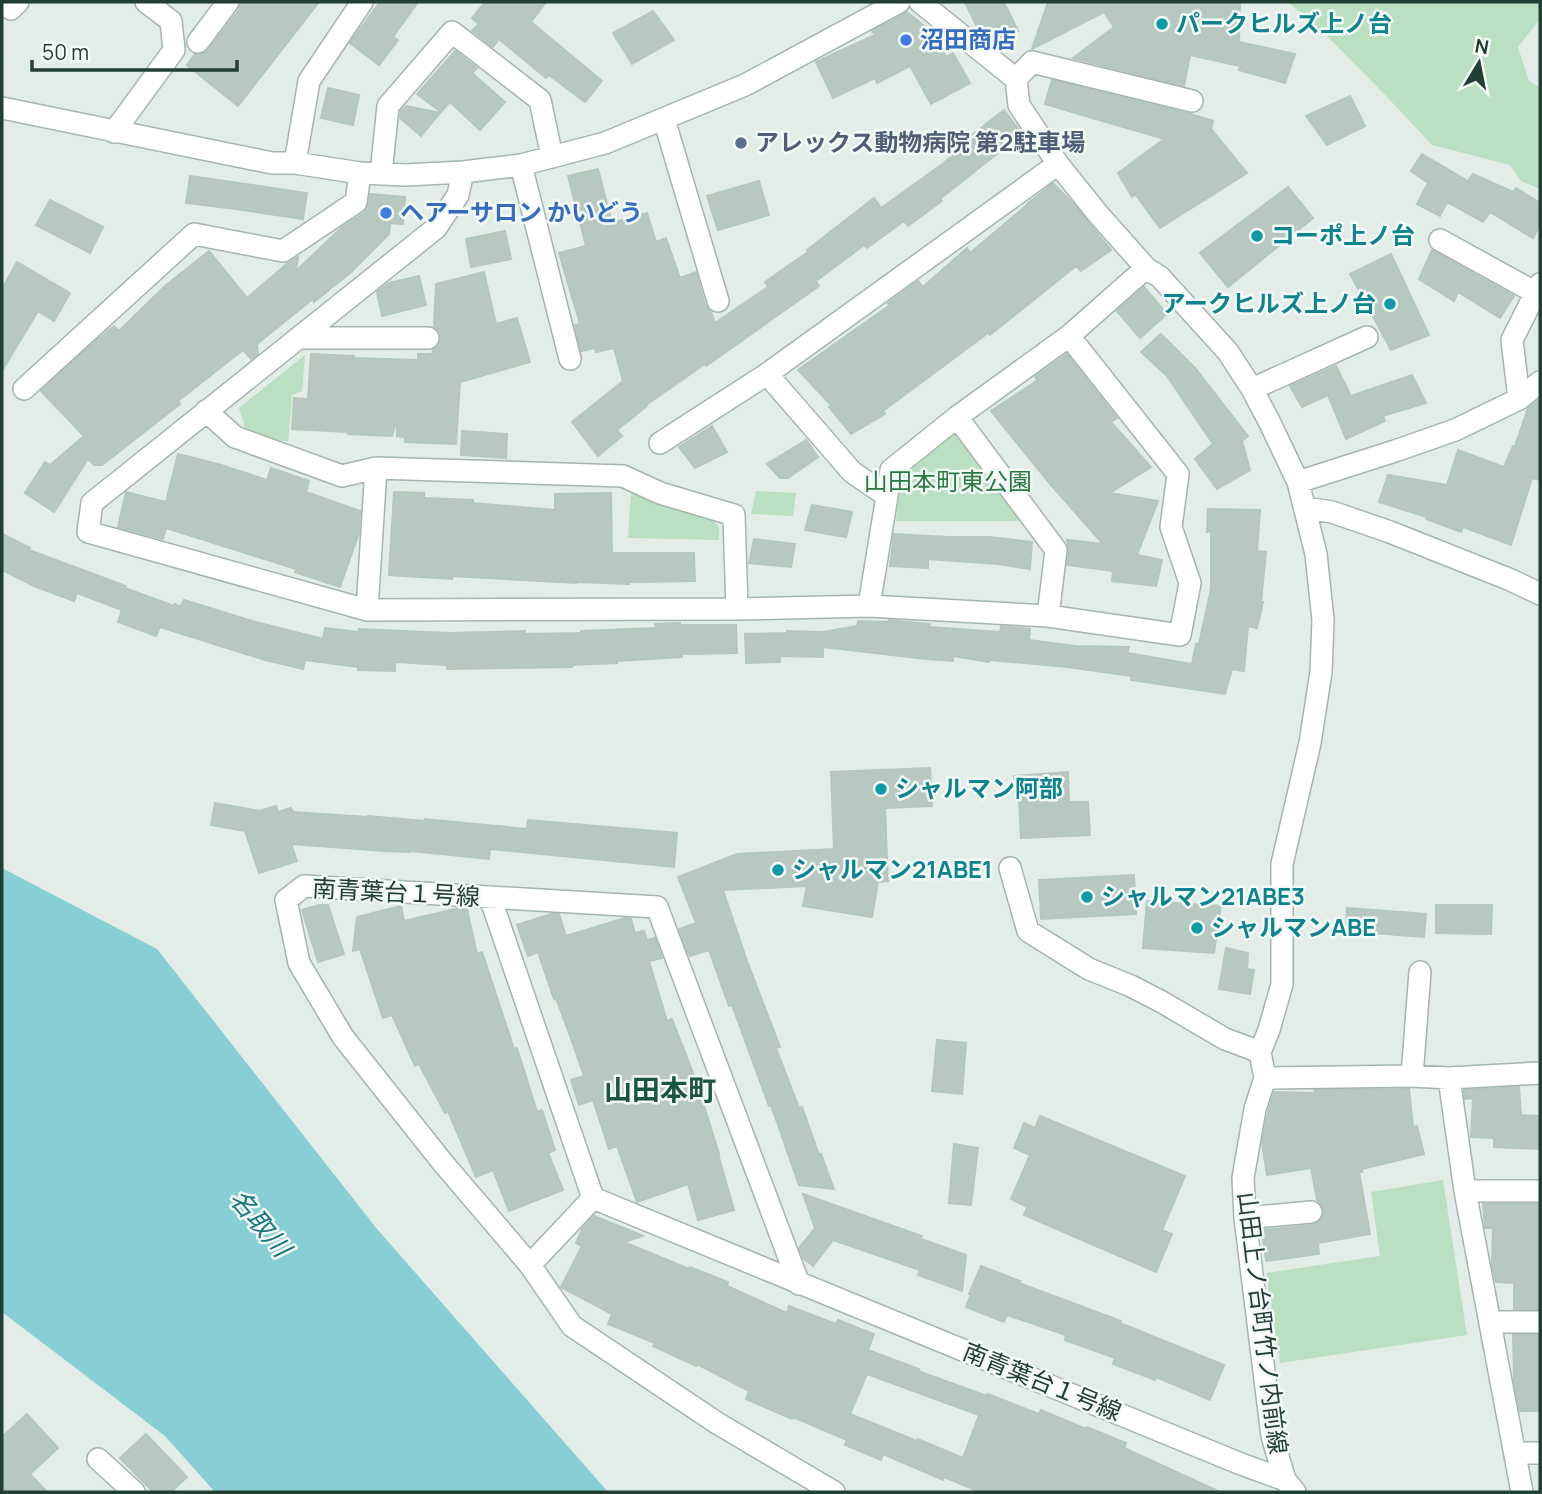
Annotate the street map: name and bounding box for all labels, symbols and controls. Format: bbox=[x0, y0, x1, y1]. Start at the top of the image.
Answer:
place label: パークヒルズ上ノ台 bbox=[1176, 6, 1392, 39]
marker: パークヒルズ上ノ台 bbox=[1154, 16, 1170, 32]
place label: 沼田商店 bbox=[920, 22, 1016, 55]
scale bar bbox=[32, 28, 236, 72]
north arrow bbox=[1444, 28, 1514, 98]
marker: 沼田商店 bbox=[898, 32, 914, 48]
text: N bbox=[1473, 32, 1491, 60]
text: 50 m bbox=[42, 38, 89, 66]
place label: アレックス動物病院 第2駐車場 bbox=[755, 125, 1085, 158]
marker: アレックス動物病院 第2駐車場 bbox=[733, 135, 749, 151]
place label: ヘアーサロン かいどう bbox=[400, 195, 643, 228]
marker: ヘアーサロン かいどう bbox=[378, 205, 394, 221]
place label: コーポ上ノ台 bbox=[1271, 218, 1415, 251]
marker: コーポ上ノ台 bbox=[1249, 228, 1265, 244]
place label: アークヒルズ上ノ台 bbox=[1161, 286, 1376, 319]
marker: アークヒルズ上ノ台 bbox=[1382, 296, 1398, 312]
park label: 山田本町東公園 bbox=[864, 464, 1032, 497]
place label: シャルマン阿部 bbox=[895, 771, 1063, 804]
marker: シャルマン阿部 bbox=[873, 781, 889, 797]
place label: シャルマン21ABE1 bbox=[792, 852, 993, 885]
marker: シャルマン21ABE1 bbox=[770, 862, 786, 878]
street label: 南青葉台１号線 bbox=[311, 871, 481, 912]
place label: シャルマン21ABE3 bbox=[1101, 879, 1305, 912]
marker: シャルマン21ABE3 bbox=[1079, 889, 1095, 905]
place label: シャルマンABE bbox=[1211, 910, 1376, 943]
marker: シャルマンABE bbox=[1189, 920, 1205, 936]
district label: 山田本町 bbox=[604, 1070, 716, 1108]
water label: 名取川 bbox=[222, 1181, 302, 1266]
street label: 山田上ノ台町竹ノ内前線 bbox=[1231, 1190, 1296, 1456]
street label: 南青葉台１号線 bbox=[958, 1334, 1127, 1427]

